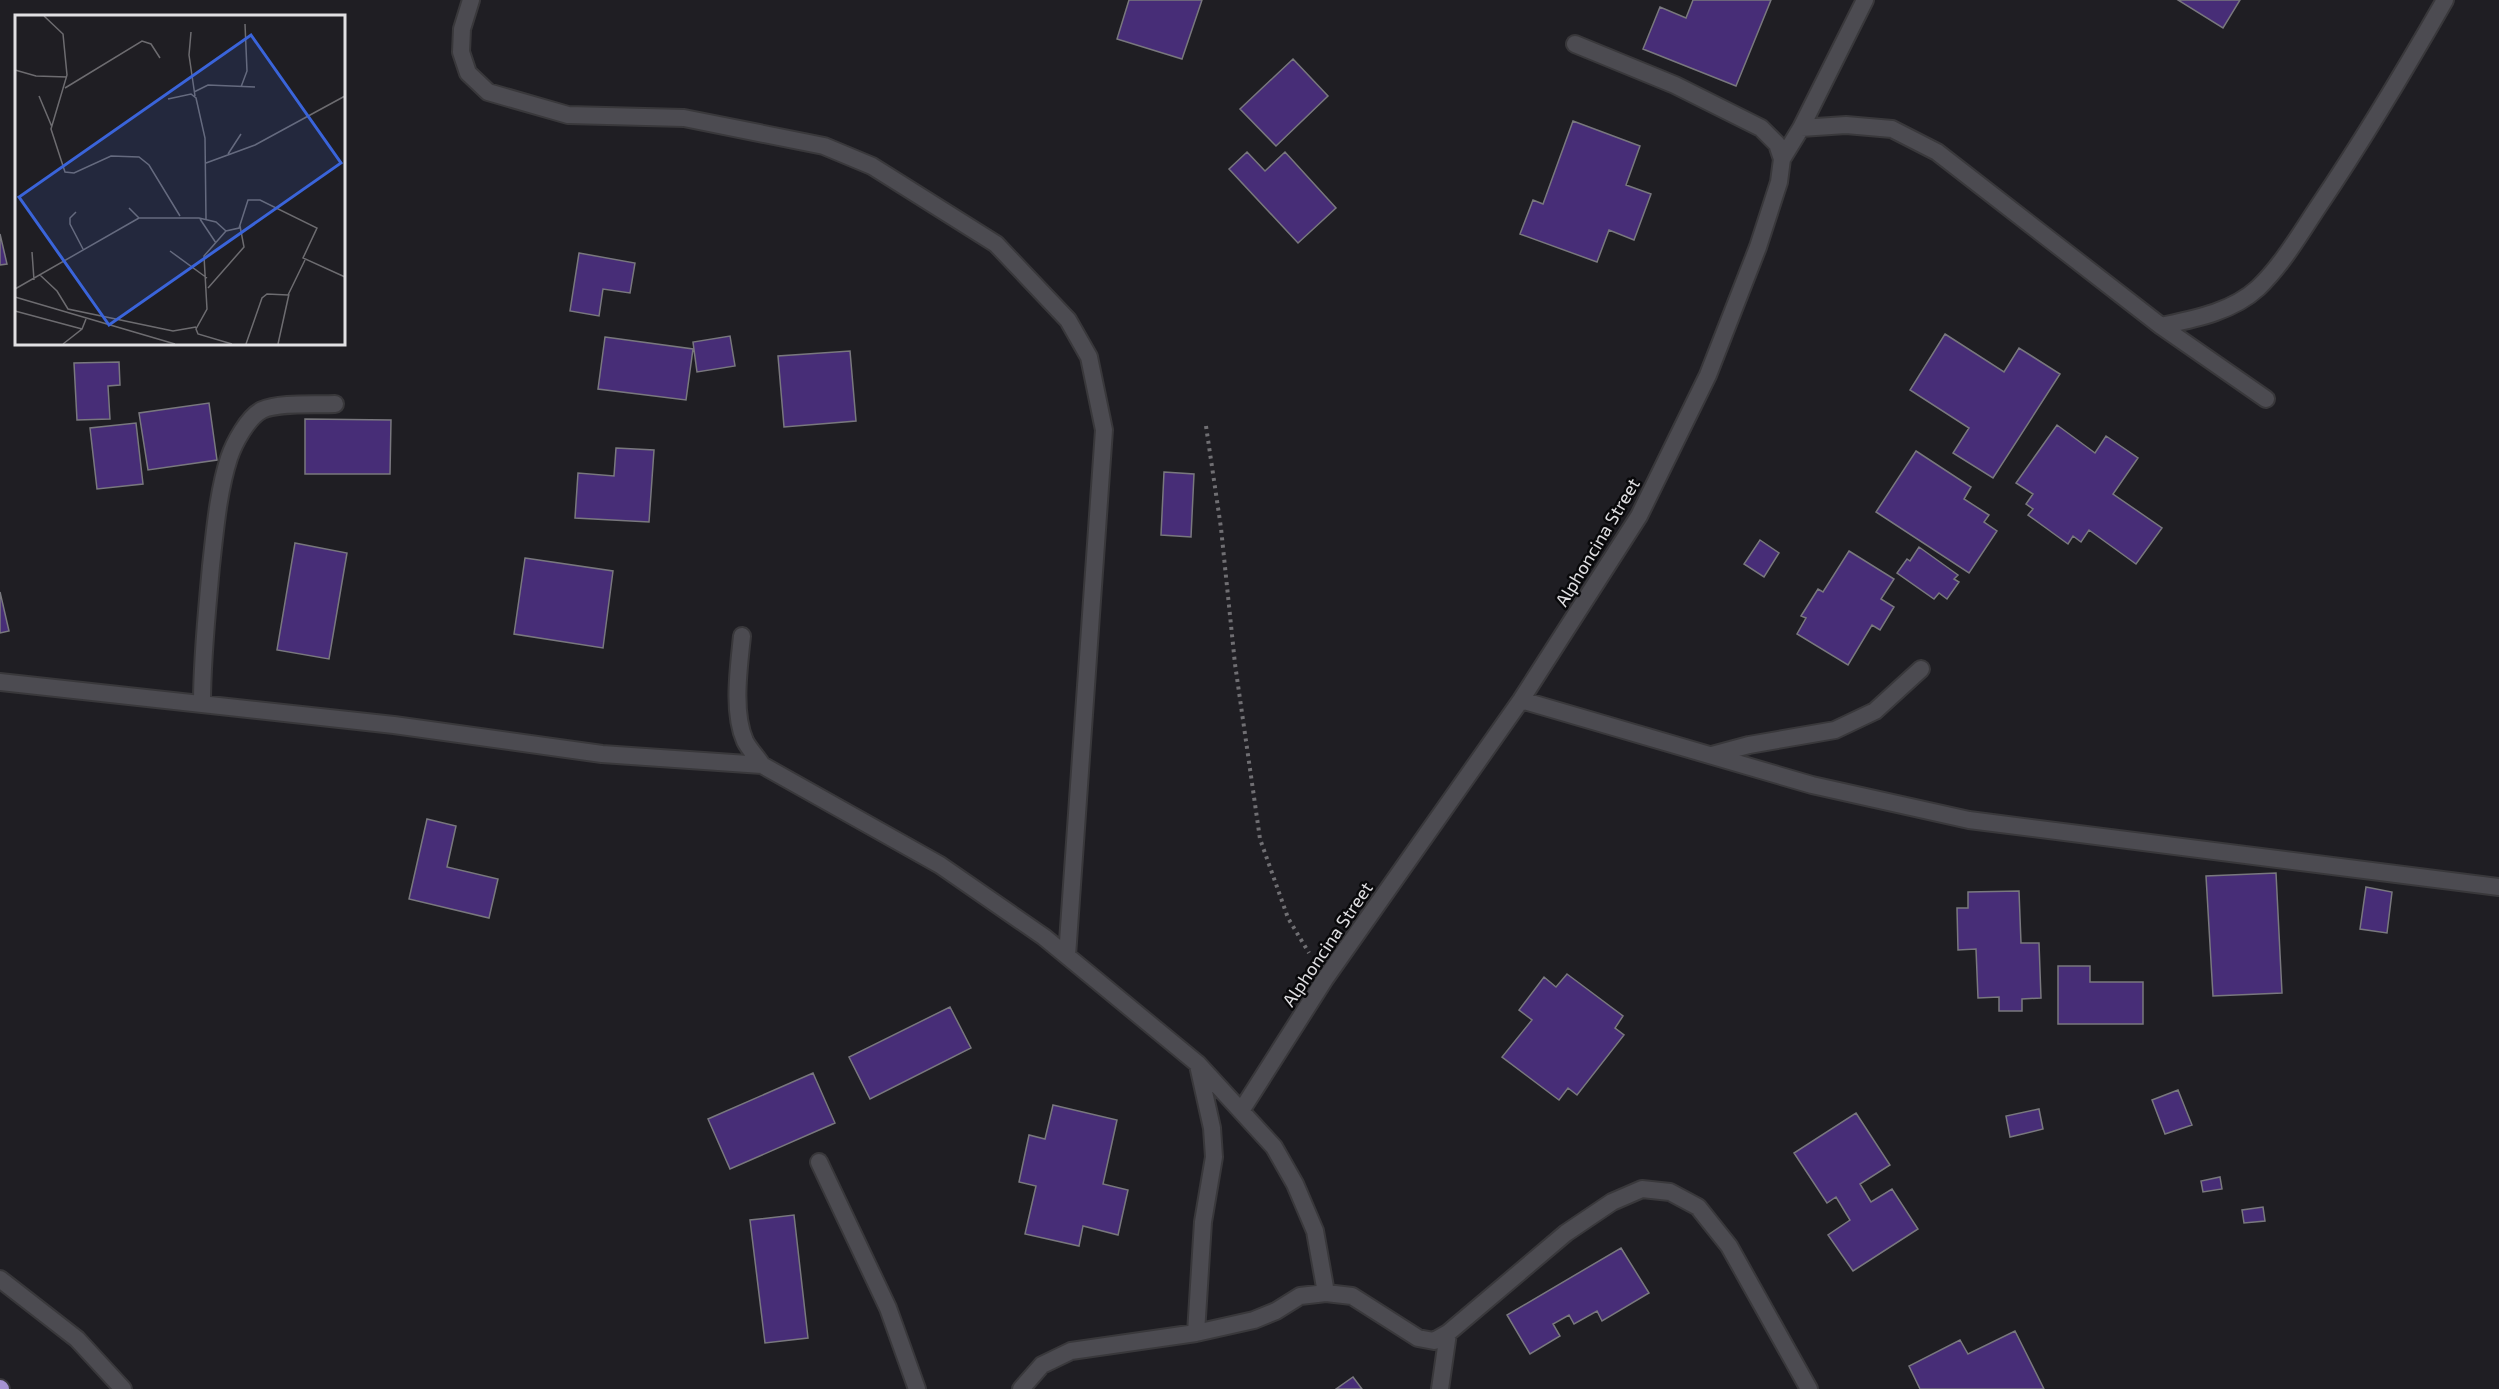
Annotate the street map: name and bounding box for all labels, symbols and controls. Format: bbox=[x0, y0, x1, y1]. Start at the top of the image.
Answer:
inset map bbox=[15, 15, 345, 345]
street label: Alphoncina Street bbox=[1550, 474, 1644, 610]
street label: Alphoncina Street bbox=[1277, 877, 1377, 1011]

